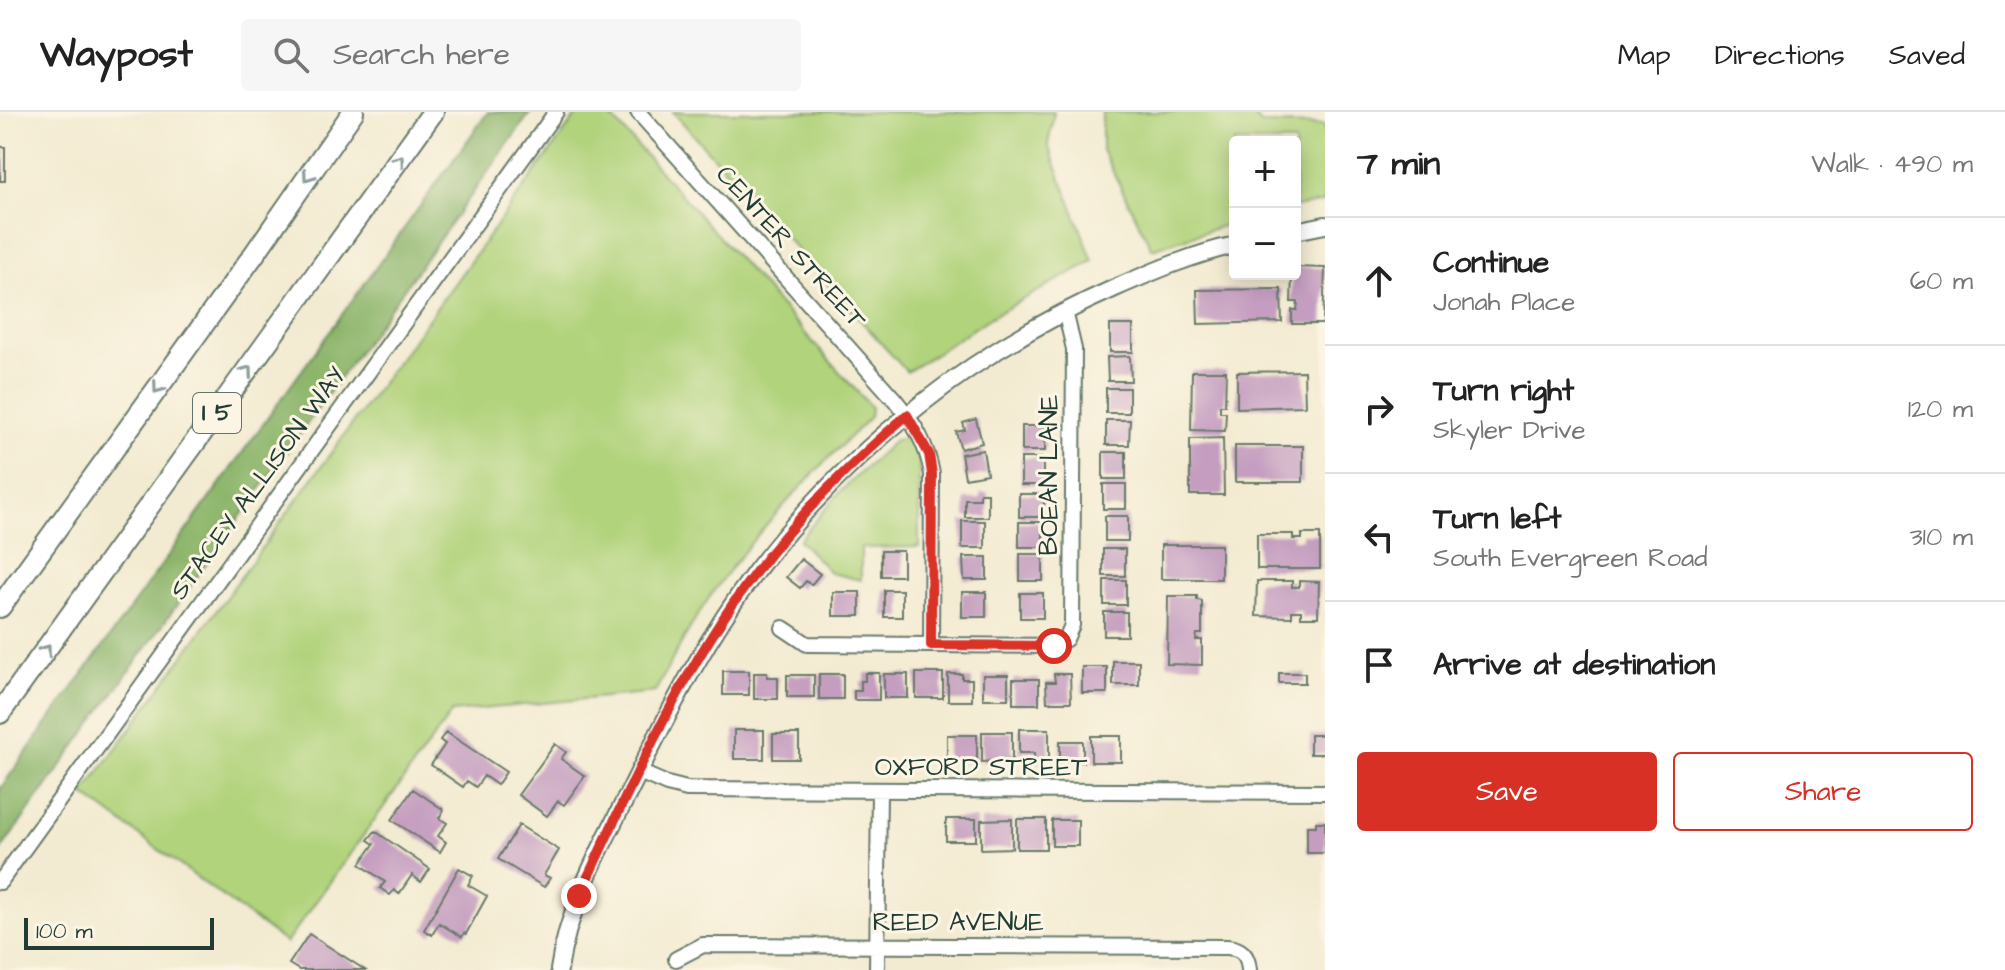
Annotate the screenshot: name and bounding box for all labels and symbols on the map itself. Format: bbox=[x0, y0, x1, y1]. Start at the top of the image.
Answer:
one-way arrow bbox=[389, 154, 403, 168]
street label: CENTER STREET bbox=[708, 157, 875, 337]
one-way arrow bbox=[303, 167, 318, 182]
street label: STACEY ALLISON WAY bbox=[161, 359, 355, 607]
one-way arrow bbox=[237, 365, 252, 379]
one-way arrow bbox=[153, 379, 167, 394]
road number: I 5 bbox=[193, 393, 241, 433]
street label: BOEAN LANE bbox=[1031, 394, 1067, 556]
route start bbox=[1036, 628, 1072, 664]
one-way arrow bbox=[36, 644, 50, 658]
street label: OXFORD STREET bbox=[875, 749, 1088, 785]
route end bbox=[561, 878, 597, 914]
street label: REED AVENUE bbox=[872, 904, 1044, 940]
scale bar bbox=[24, 914, 214, 950]

